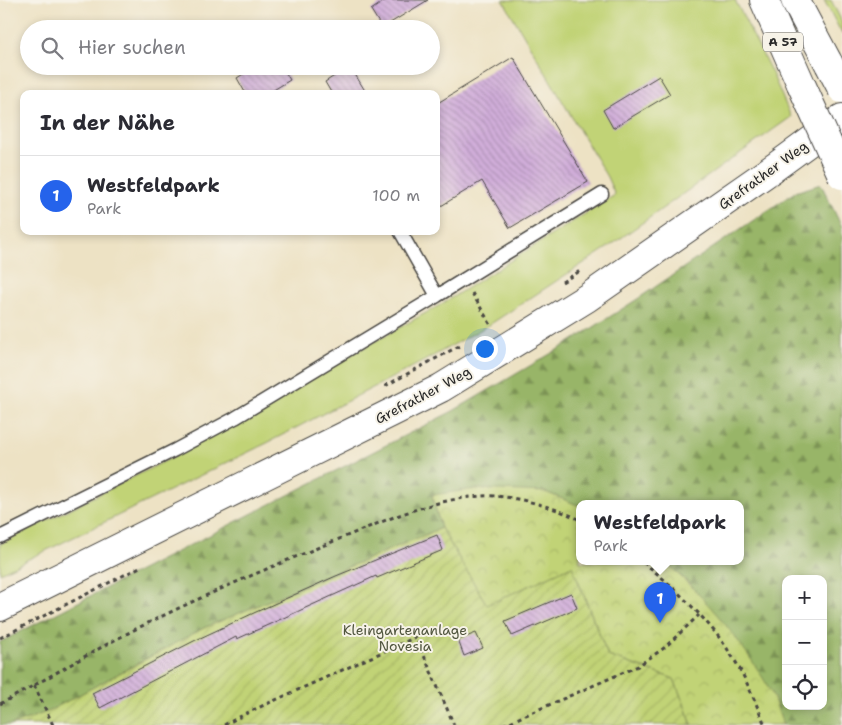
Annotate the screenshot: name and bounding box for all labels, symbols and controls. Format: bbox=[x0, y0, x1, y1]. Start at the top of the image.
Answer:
search box bbox=[20, 20, 440, 75]
road number: A 57 bbox=[763, 32, 803, 52]
icon: search bbox=[38, 34, 66, 62]
text: Hier suchen bbox=[78, 35, 186, 60]
text: In der Nähe bbox=[40, 109, 175, 137]
street label: Grefrather Weg bbox=[715, 137, 811, 213]
text: Westfeldpark bbox=[87, 173, 220, 198]
text: 1 bbox=[52, 185, 60, 206]
text: 100 m bbox=[372, 185, 420, 206]
text: Park bbox=[87, 198, 121, 219]
your location bbox=[472, 336, 498, 362]
street label: Grefrather Weg bbox=[372, 362, 474, 428]
popup bbox=[576, 500, 744, 565]
text: Westfeldpark bbox=[594, 510, 726, 535]
text: Park bbox=[594, 535, 628, 556]
map controls bbox=[782, 575, 827, 710]
button: + bbox=[782, 575, 827, 620]
pin: 1 bbox=[644, 582, 676, 623]
button: − bbox=[782, 620, 827, 665]
park label: Kleingartenanlage Novesia bbox=[343, 621, 467, 655]
button: locate bbox=[782, 665, 827, 710]

